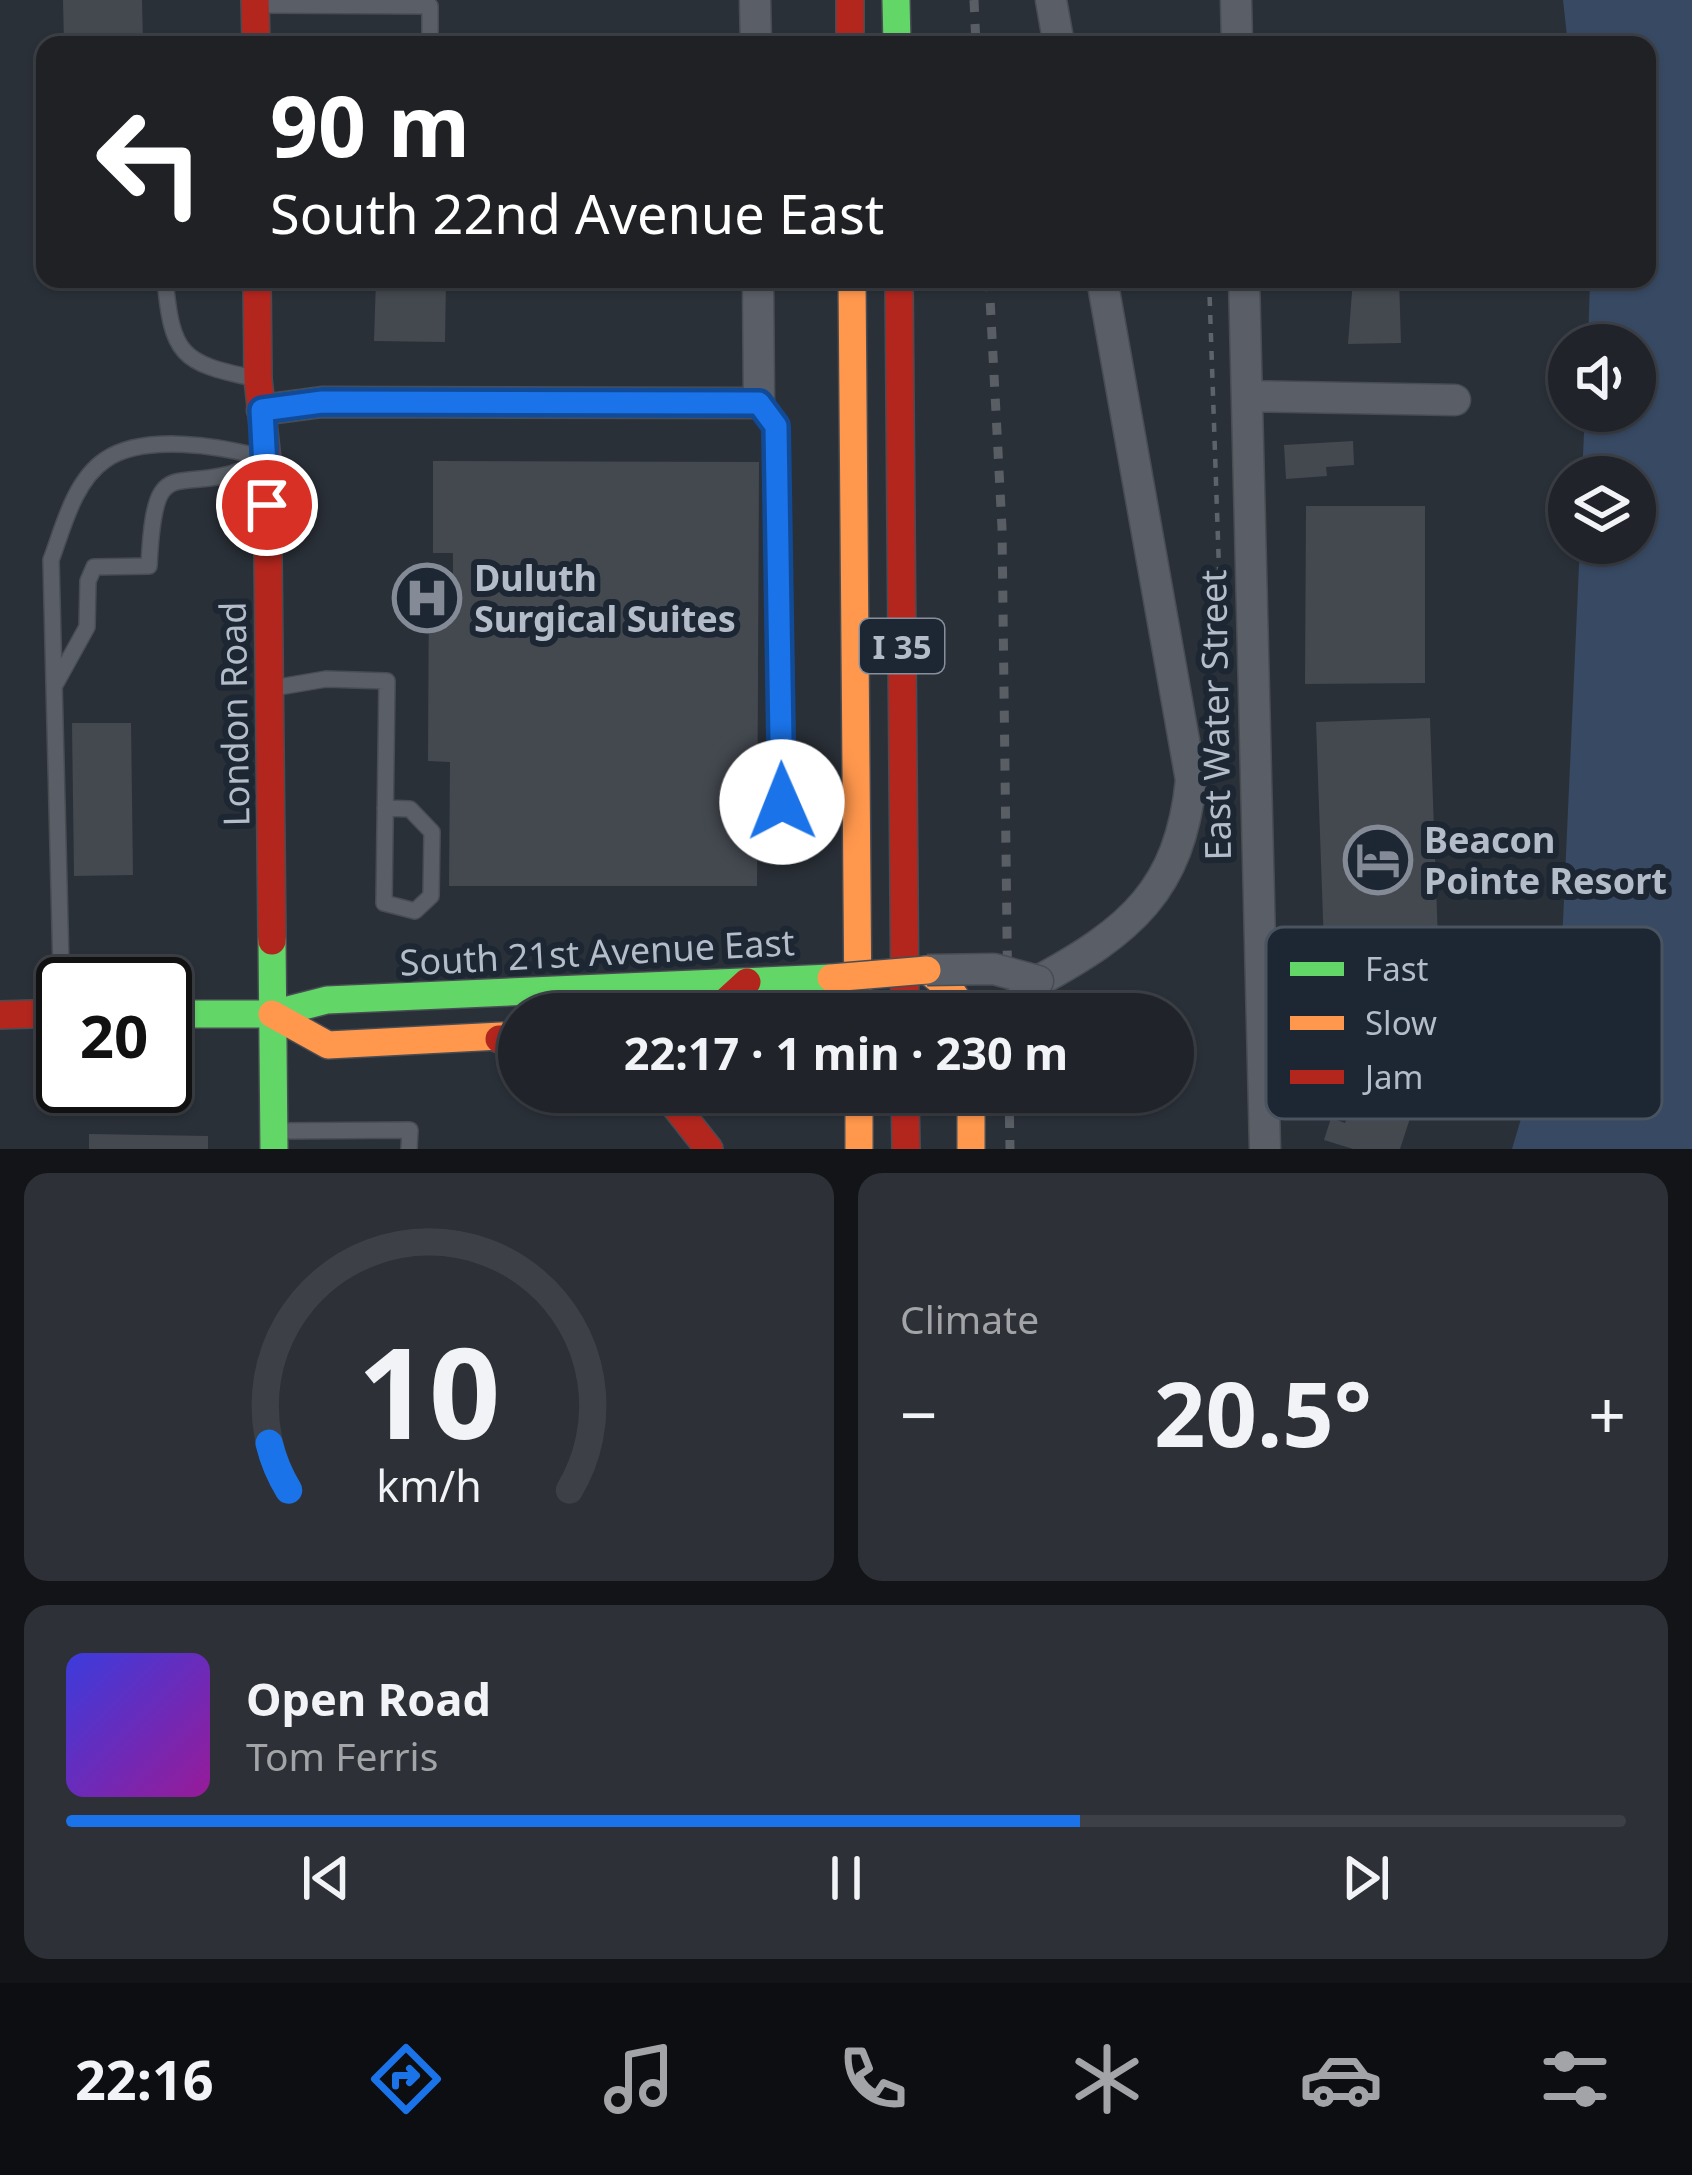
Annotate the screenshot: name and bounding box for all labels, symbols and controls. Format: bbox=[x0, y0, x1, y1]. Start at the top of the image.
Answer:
text: 90 m bbox=[270, 67, 470, 182]
icon: left bbox=[72, 84, 228, 240]
text: South 22nd Avenue East bbox=[270, 176, 884, 250]
map controls bbox=[1548, 324, 1656, 564]
button: sound bbox=[1548, 324, 1656, 432]
pin bbox=[216, 454, 318, 556]
button: layers bbox=[1548, 456, 1656, 564]
icon: arrive bbox=[234, 472, 300, 538]
place label: Duluth Surgical Suites bbox=[474, 553, 736, 643]
hospital icon: Duluth Surgical Suites bbox=[392, 563, 462, 633]
street label: East Water Street bbox=[1188, 569, 1242, 861]
street label: London Road bbox=[208, 601, 260, 827]
road number: I 35 bbox=[860, 619, 944, 673]
position arrow bbox=[719, 739, 845, 865]
place label: Beacon Pointe Resort bbox=[1424, 815, 1667, 905]
hotel icon: Beacon Pointe Resort bbox=[1343, 825, 1413, 895]
street label: South 21st Avenue East bbox=[398, 917, 796, 987]
legend bbox=[1266, 927, 1662, 1119]
text: Fast bbox=[1365, 946, 1428, 991]
speed limit sign: 20 bbox=[36, 957, 192, 1113]
text: Slow bbox=[1365, 1000, 1437, 1045]
text: 22:17 · 1 min · 230 m bbox=[624, 1022, 1068, 1083]
text: Jam bbox=[1362, 1054, 1423, 1099]
text: Climate bbox=[900, 1292, 1039, 1345]
text: 10 bbox=[358, 1306, 500, 1476]
text: 20.5° bbox=[1154, 1351, 1372, 1473]
text: − bbox=[900, 1368, 938, 1458]
text: + bbox=[1588, 1368, 1626, 1458]
text: km/h bbox=[376, 1456, 482, 1515]
text: Open Road bbox=[246, 1668, 491, 1729]
text: Tom Ferris bbox=[246, 1729, 438, 1782]
icon: previous bbox=[293, 1845, 359, 1911]
icon: pause bbox=[813, 1845, 879, 1911]
icon: next bbox=[1333, 1845, 1399, 1911]
icon: directions bbox=[364, 2037, 448, 2121]
icon: music bbox=[597, 2037, 681, 2121]
icon: phone bbox=[831, 2037, 915, 2121]
icon: climate bbox=[1065, 2037, 1149, 2121]
icon: car bbox=[1299, 2037, 1383, 2121]
icon: filters bbox=[1533, 2037, 1617, 2121]
text: 22:16 bbox=[75, 2042, 214, 2116]

